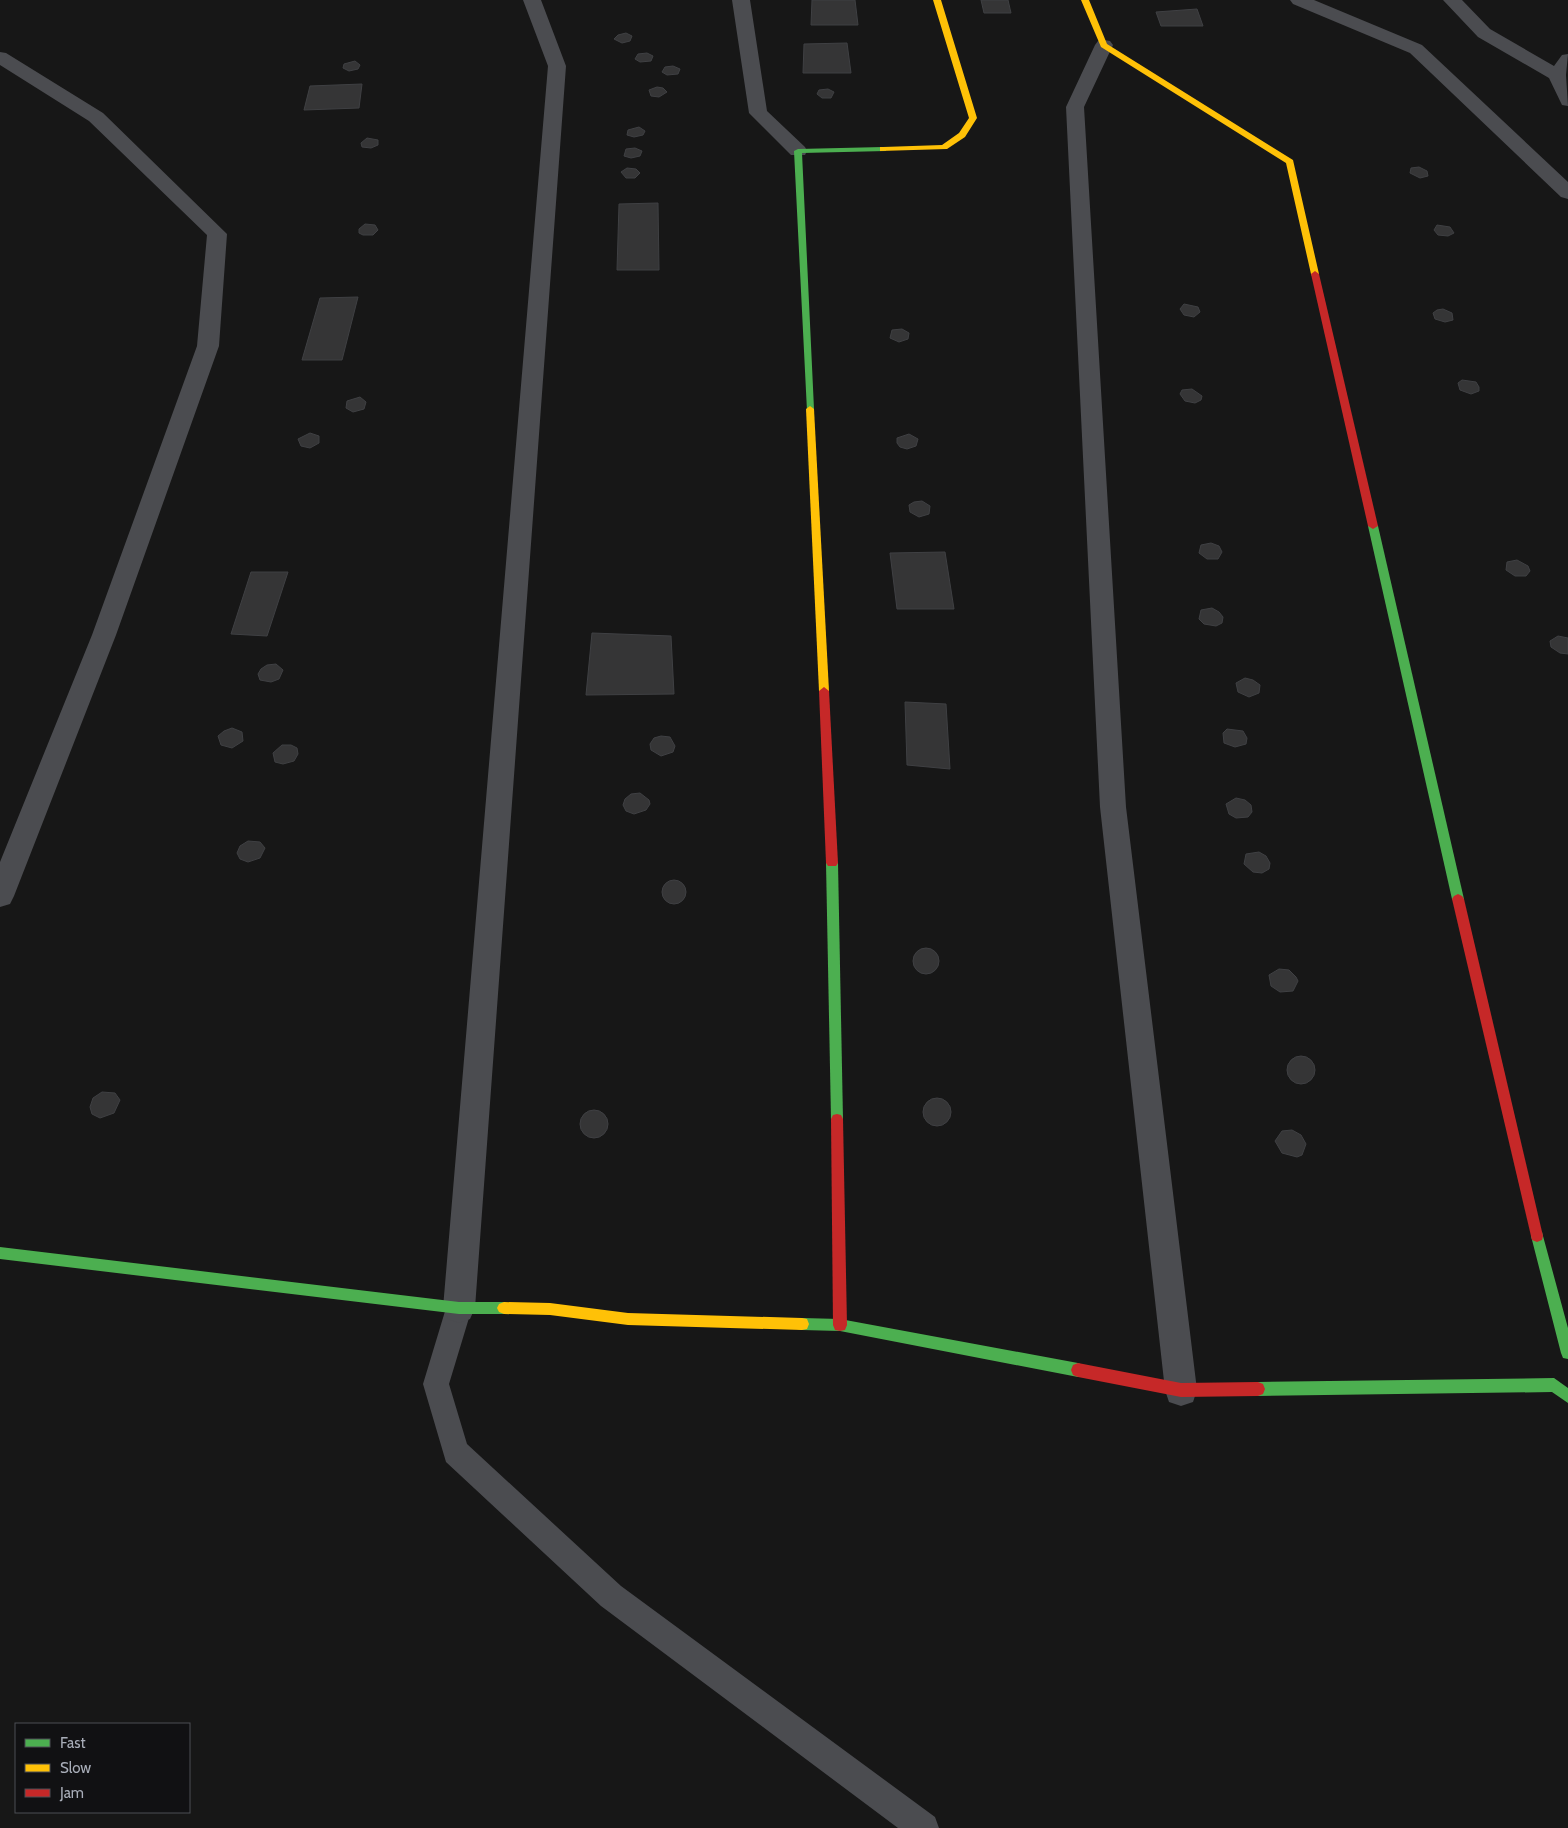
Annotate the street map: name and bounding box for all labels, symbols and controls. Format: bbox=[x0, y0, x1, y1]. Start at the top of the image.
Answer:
legend bbox=[15, 1723, 190, 1813]
text: Fast bbox=[60, 1734, 85, 1752]
text: Slow bbox=[60, 1759, 91, 1777]
text: Jam bbox=[59, 1784, 84, 1802]

